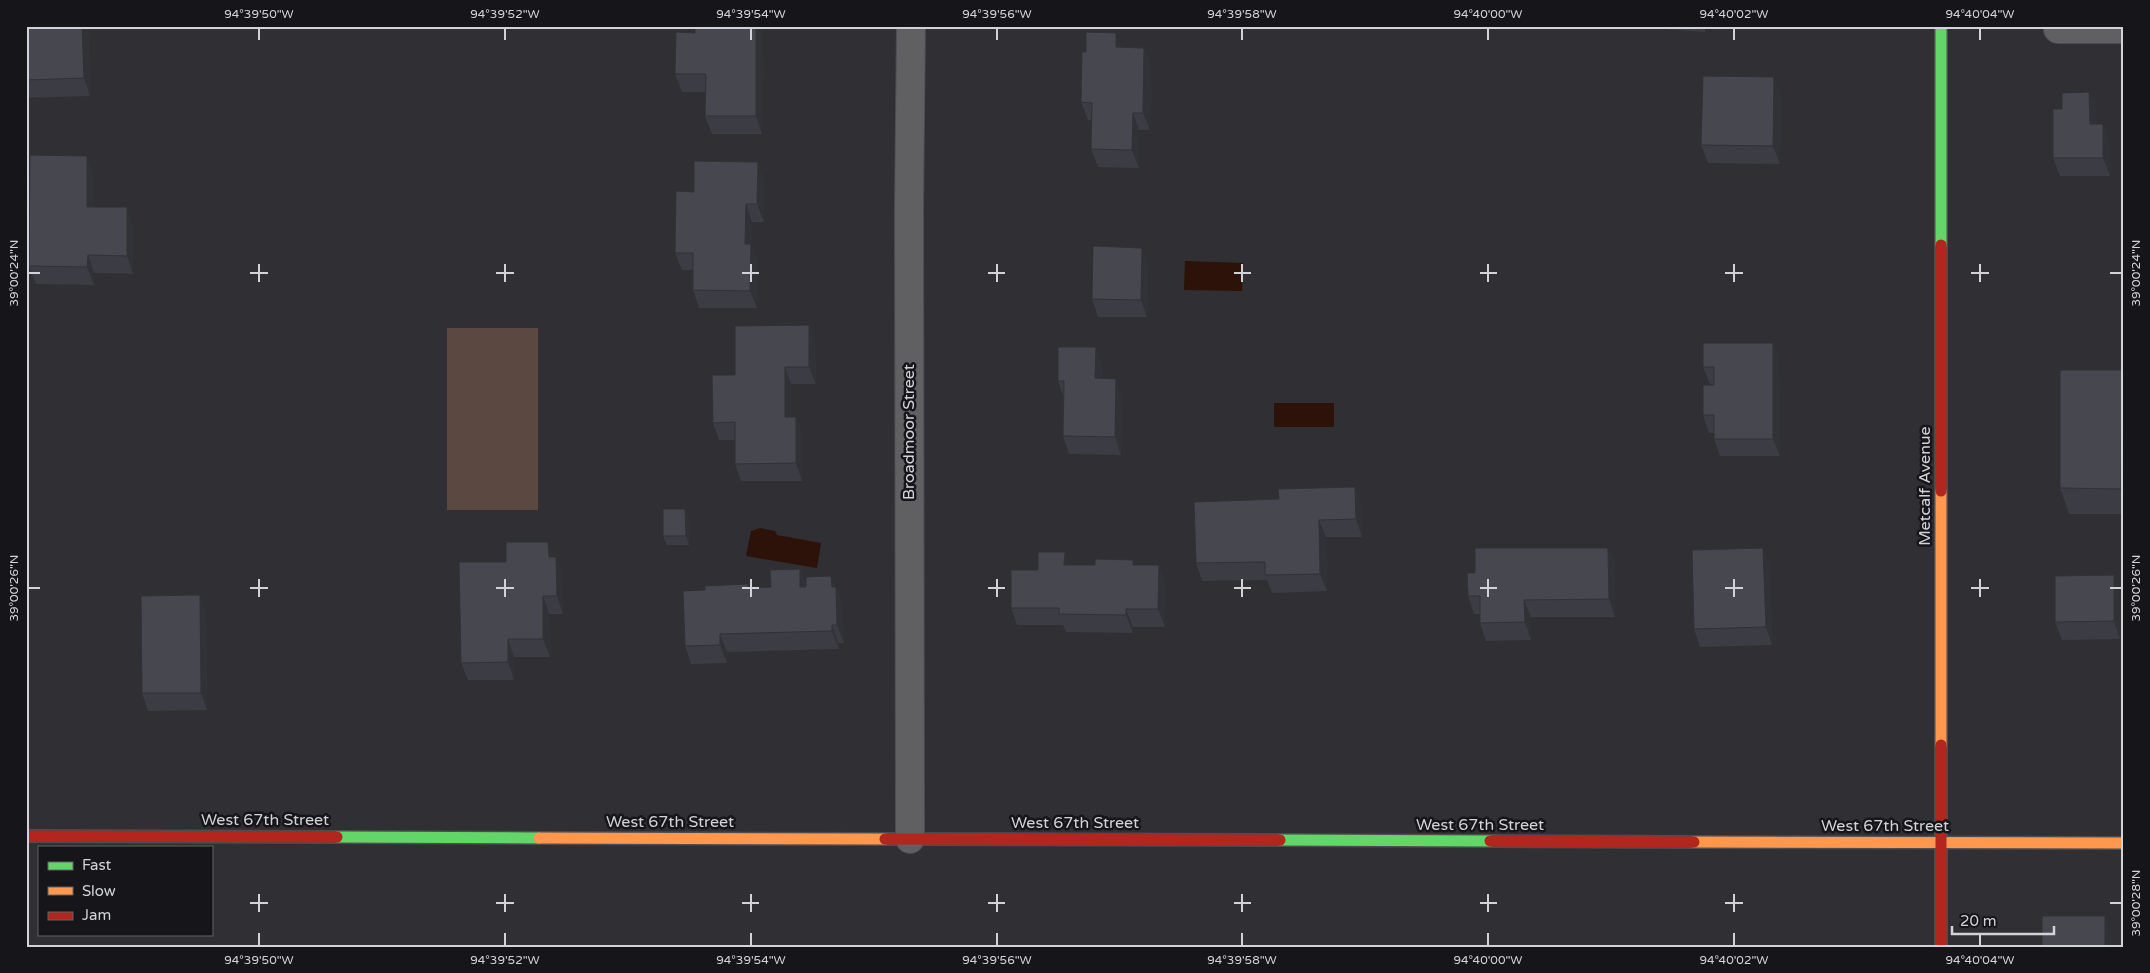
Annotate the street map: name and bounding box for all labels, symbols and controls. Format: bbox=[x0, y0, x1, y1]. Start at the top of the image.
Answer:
text: 94°39'50"W bbox=[224, 7, 294, 21]
text: 94°39'52"W bbox=[470, 7, 540, 21]
text: 94°39'54"W bbox=[716, 7, 786, 21]
text: 94°39'56"W bbox=[962, 7, 1032, 21]
text: 94°39'58"W bbox=[1207, 7, 1277, 21]
text: 94°40'00"W bbox=[1453, 7, 1523, 21]
text: 94°40'02"W bbox=[1699, 7, 1769, 21]
text: 94°40'04"W bbox=[1945, 7, 2015, 21]
text: 39°00'24"N bbox=[7, 240, 21, 307]
text: 39°00'24"N bbox=[2129, 240, 2143, 307]
street label: Broadmoor Street bbox=[899, 364, 919, 500]
street label: Metcalf Avenue bbox=[1915, 426, 1935, 546]
text: 39°00'26"N bbox=[7, 555, 21, 622]
text: 39°00'26"N bbox=[2129, 555, 2143, 622]
street label: West 67th Street bbox=[201, 810, 329, 830]
street label: West 67th Street bbox=[606, 812, 734, 832]
street label: West 67th Street bbox=[1011, 813, 1139, 833]
street label: West 67th Street bbox=[1416, 815, 1544, 835]
street label: West 67th Street bbox=[1821, 816, 1949, 836]
legend bbox=[38, 846, 212, 936]
text: Fast bbox=[82, 856, 112, 874]
text: 39°00'28"N bbox=[2129, 870, 2143, 937]
text: Slow bbox=[82, 882, 116, 900]
scale bar bbox=[1952, 903, 2055, 935]
text: Jam bbox=[82, 906, 111, 924]
text: 20 m bbox=[1960, 912, 1997, 930]
text: 94°39'50"W bbox=[224, 953, 294, 967]
text: 94°39'52"W bbox=[470, 953, 540, 967]
text: 94°39'54"W bbox=[716, 953, 786, 967]
text: 94°39'56"W bbox=[962, 953, 1032, 967]
text: 94°39'58"W bbox=[1207, 953, 1277, 967]
text: 94°40'00"W bbox=[1453, 953, 1523, 967]
text: 94°40'02"W bbox=[1699, 953, 1769, 967]
text: 94°40'04"W bbox=[1945, 953, 2015, 967]

